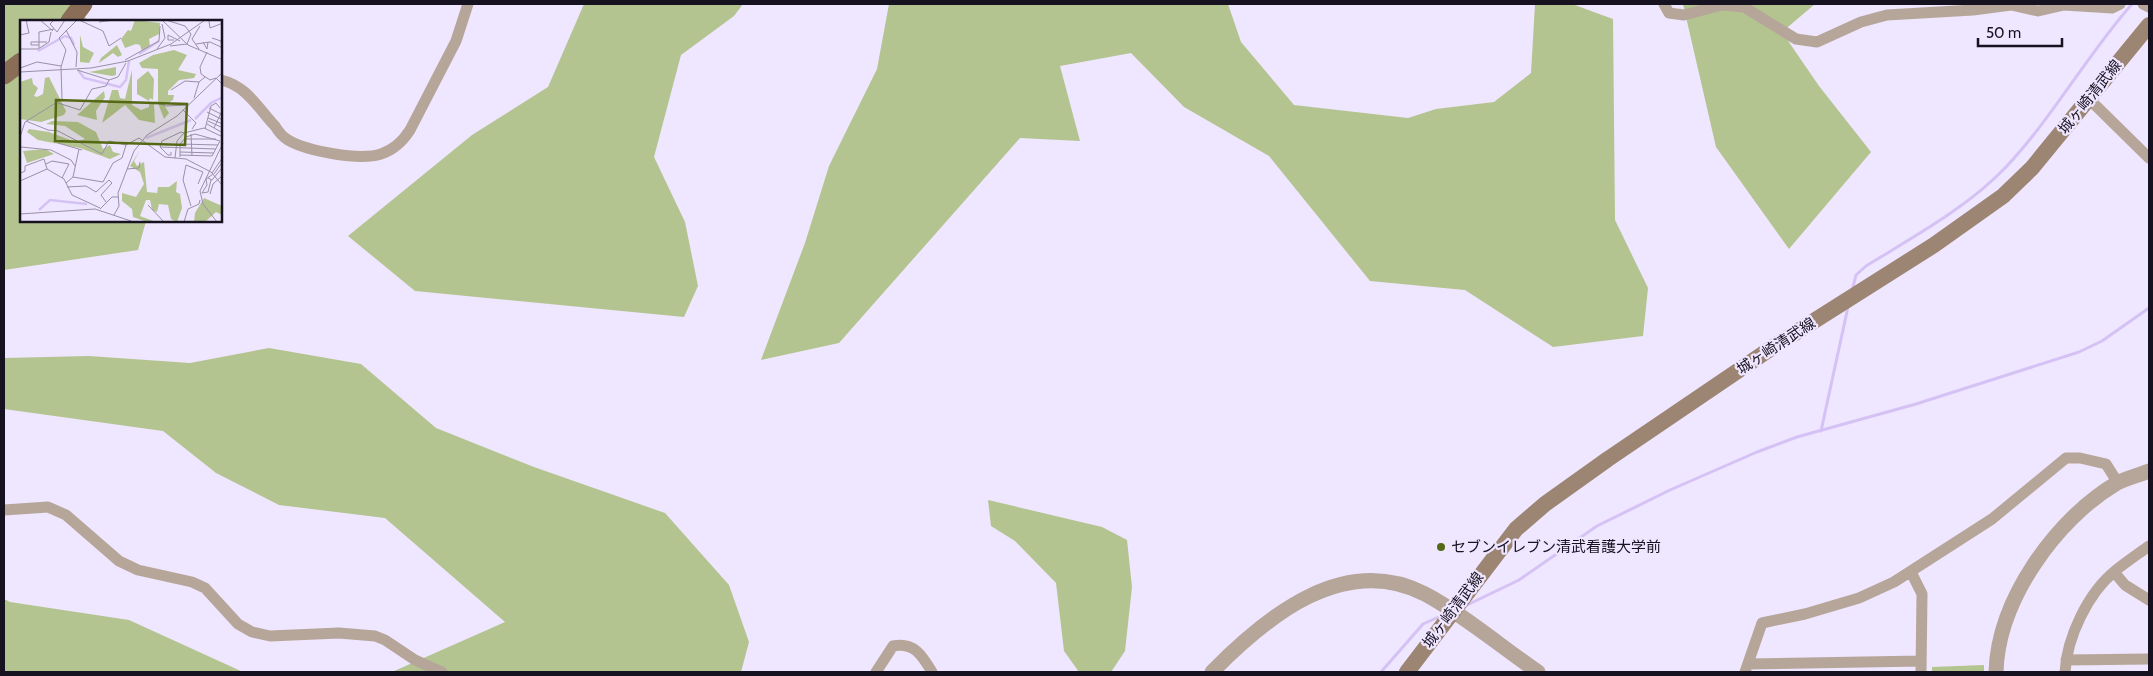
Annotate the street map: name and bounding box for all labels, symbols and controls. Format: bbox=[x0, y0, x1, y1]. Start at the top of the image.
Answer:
scale bar bbox=[1978, 15, 2062, 47]
inset map bbox=[20, 20, 222, 222]
text: 50 m bbox=[1986, 24, 2021, 42]
street label: 城ヶ崎清武線 bbox=[2055, 56, 2125, 138]
street label: 城ヶ崎清武線 bbox=[1733, 314, 1819, 378]
place label: セブンイレブン清武看護大学前 bbox=[1451, 538, 1661, 556]
marker: セブンイレブン清武看護大学前 bbox=[1435, 541, 1447, 553]
street label: 城ヶ崎清武線 bbox=[1419, 569, 1487, 651]

